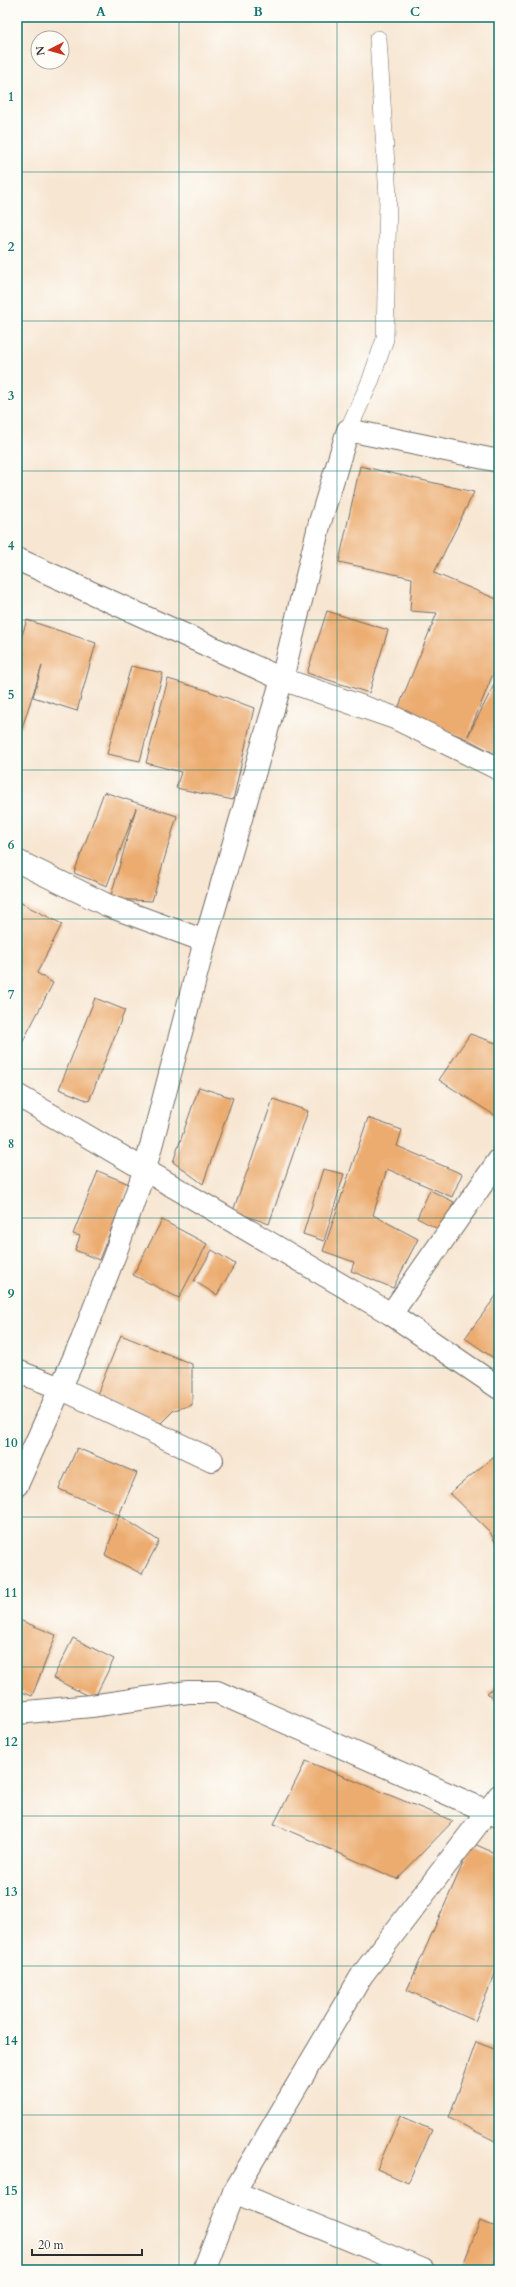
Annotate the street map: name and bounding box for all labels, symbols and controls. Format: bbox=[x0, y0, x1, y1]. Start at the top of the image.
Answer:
text: A bbox=[96, 3, 106, 21]
text: B bbox=[253, 3, 263, 21]
text: C bbox=[410, 3, 420, 21]
north arrow bbox=[30, 30, 70, 70]
text: N bbox=[33, 45, 49, 57]
text: 1 bbox=[8, 88, 14, 106]
text: 2 bbox=[8, 238, 15, 256]
text: 3 bbox=[8, 387, 15, 405]
text: 4 bbox=[8, 537, 15, 555]
text: 5 bbox=[8, 686, 14, 704]
text: 6 bbox=[8, 836, 15, 854]
text: 7 bbox=[8, 986, 15, 1004]
text: 8 bbox=[8, 1135, 14, 1153]
text: 9 bbox=[8, 1285, 15, 1303]
text: 10 bbox=[4, 1434, 18, 1452]
text: 11 bbox=[4, 1584, 18, 1602]
text: 12 bbox=[4, 1733, 18, 1751]
text: 13 bbox=[4, 1883, 18, 1901]
text: 14 bbox=[4, 2032, 18, 2050]
text: 15 bbox=[4, 2182, 18, 2200]
scale bar bbox=[32, 2231, 142, 2257]
text: 20 m bbox=[38, 2237, 65, 2253]

